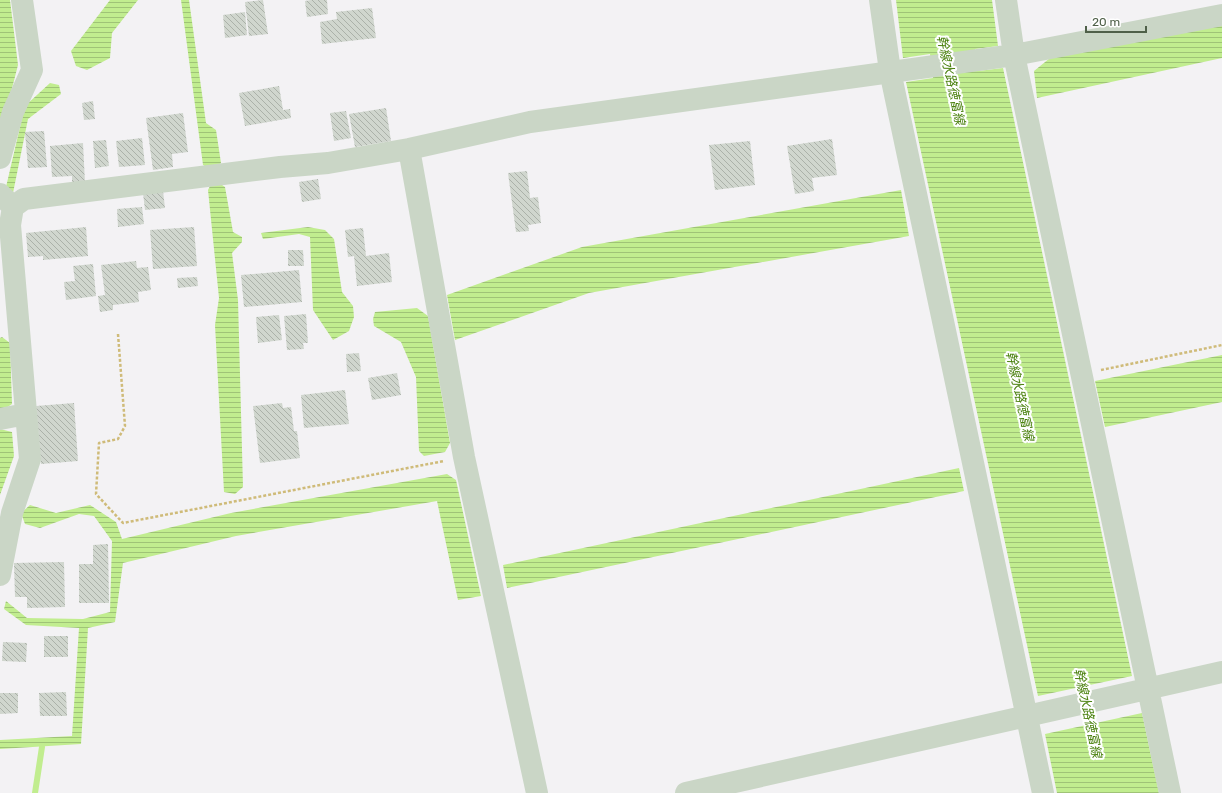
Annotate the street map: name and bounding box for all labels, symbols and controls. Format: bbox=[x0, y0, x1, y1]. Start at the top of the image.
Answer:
scale bar bbox=[1086, 8, 1146, 34]
text: 20 m bbox=[1092, 15, 1120, 29]
water label: 幹線水路徳富線 bbox=[934, 34, 968, 128]
water label: 幹線水路徳富線 bbox=[1003, 350, 1037, 444]
water label: 幹線水路徳富線 bbox=[1071, 667, 1105, 761]

